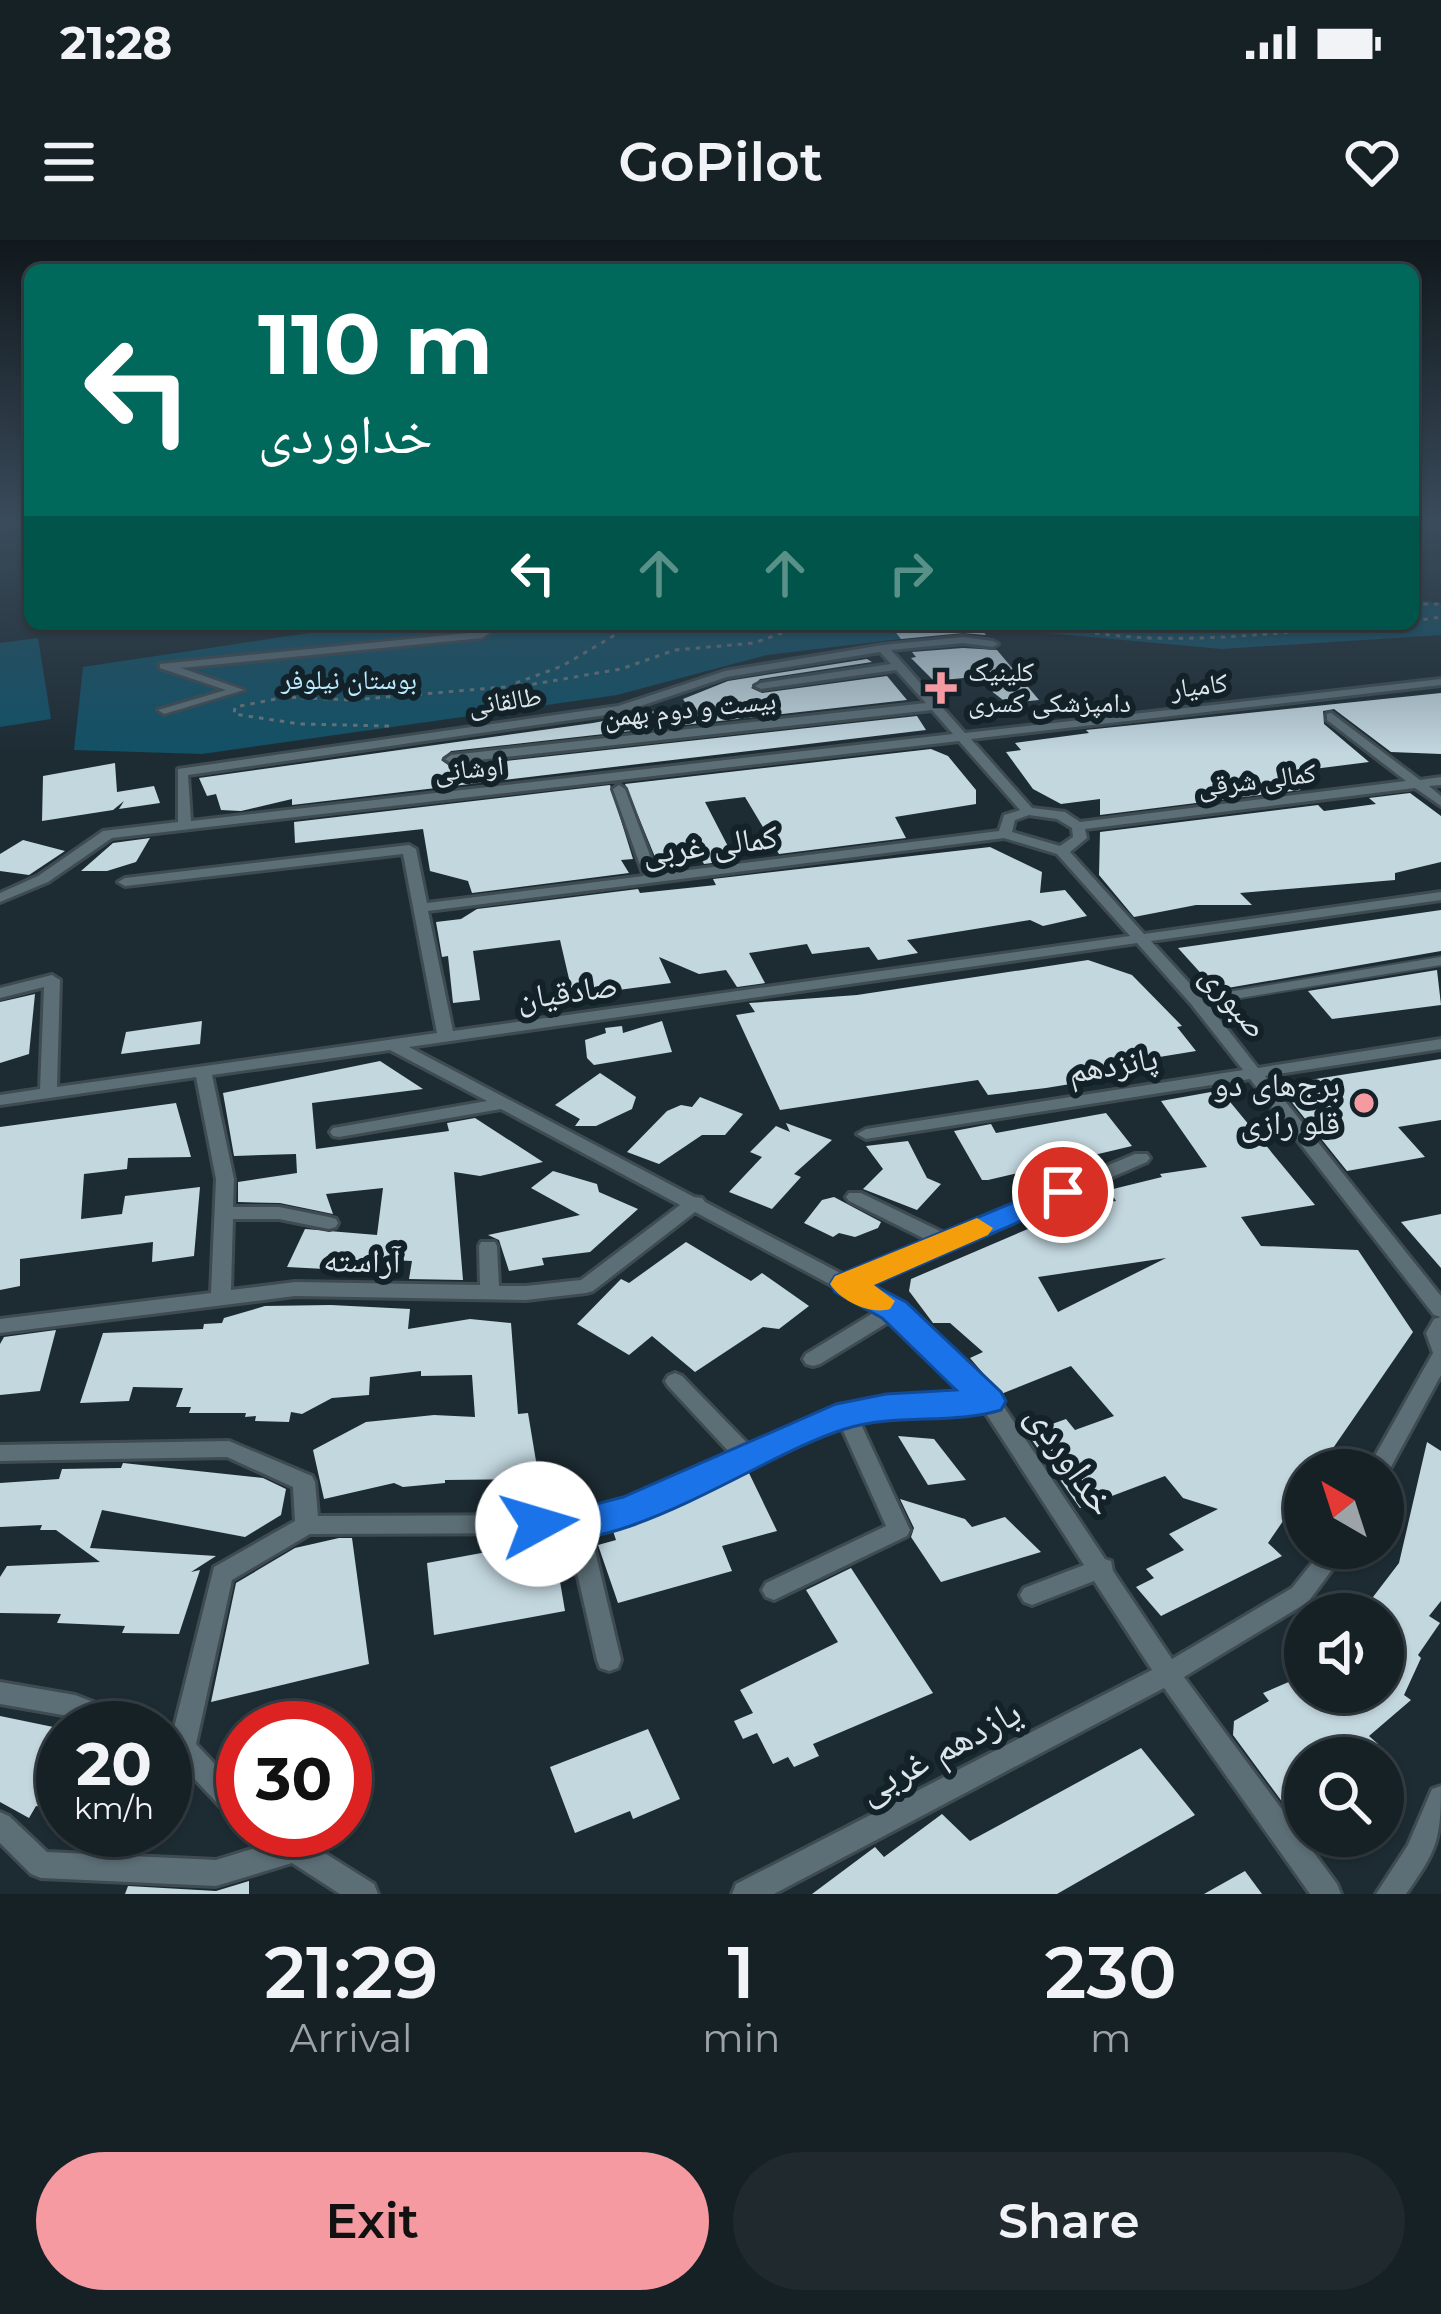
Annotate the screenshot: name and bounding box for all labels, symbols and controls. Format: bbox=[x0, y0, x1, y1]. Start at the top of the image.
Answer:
text: 21:28 bbox=[60, 15, 172, 70]
icon: menu bbox=[36, 129, 102, 195]
text: GoPilot bbox=[618, 129, 823, 195]
icon: heart bbox=[1339, 129, 1405, 195]
text: 110 m bbox=[258, 293, 493, 395]
icon: left bbox=[60, 312, 216, 468]
text: خداوردی bbox=[258, 401, 433, 467]
icon: left bbox=[500, 540, 566, 606]
icon: ahead bbox=[626, 540, 692, 606]
icon: ahead bbox=[752, 540, 818, 606]
icon: right bbox=[878, 540, 944, 606]
place label: کلینیک دامپزشکی کسری bbox=[968, 655, 1131, 719]
park label: بوستان نیلوفر bbox=[280, 663, 417, 696]
street label: کامیار bbox=[1167, 666, 1229, 705]
marker: کلینیک دامپزشکی کسری bbox=[925, 672, 957, 704]
street label: طالقانی bbox=[466, 679, 544, 722]
street label: بیست و دوم بهمن bbox=[602, 683, 778, 736]
street label: اوشانی bbox=[433, 748, 505, 789]
street label: کمالی شرقی bbox=[1196, 756, 1318, 803]
street label: کمالی غربی bbox=[640, 816, 780, 873]
street label: صبوری bbox=[1192, 956, 1277, 1047]
street label: صادقیان bbox=[514, 964, 620, 1019]
street label: پانزدهم bbox=[1065, 1037, 1161, 1094]
place label: برج‌های دو قلو رازی bbox=[1213, 1064, 1340, 1143]
marker: برج‌های دو قلو رازی bbox=[1351, 1090, 1377, 1116]
pin bbox=[1012, 1141, 1114, 1243]
icon: arrive bbox=[1030, 1159, 1096, 1225]
street label: آراسته bbox=[323, 1239, 402, 1281]
street label: خداوردی bbox=[1017, 1393, 1127, 1525]
north arrow bbox=[1284, 1449, 1404, 1569]
map controls bbox=[1284, 1449, 1404, 1857]
position arrow bbox=[475, 1461, 601, 1587]
button: sound bbox=[1284, 1593, 1404, 1713]
street label: یازدهم غربی bbox=[849, 1687, 1030, 1815]
speed limit sign: 30 bbox=[216, 1701, 372, 1857]
text: 20 bbox=[76, 1727, 152, 1800]
button: search bbox=[1284, 1737, 1404, 1857]
text: km/h bbox=[74, 1790, 154, 1827]
text: 21:29 bbox=[264, 1928, 438, 2016]
text: 1 bbox=[728, 1928, 755, 2016]
text: 230 bbox=[1045, 1928, 1177, 2016]
text: Arrival bbox=[290, 2014, 413, 2062]
text: min bbox=[702, 2014, 780, 2062]
text: m bbox=[1090, 2014, 1131, 2062]
button: Exit bbox=[36, 2152, 709, 2290]
button: Share bbox=[733, 2152, 1405, 2290]

